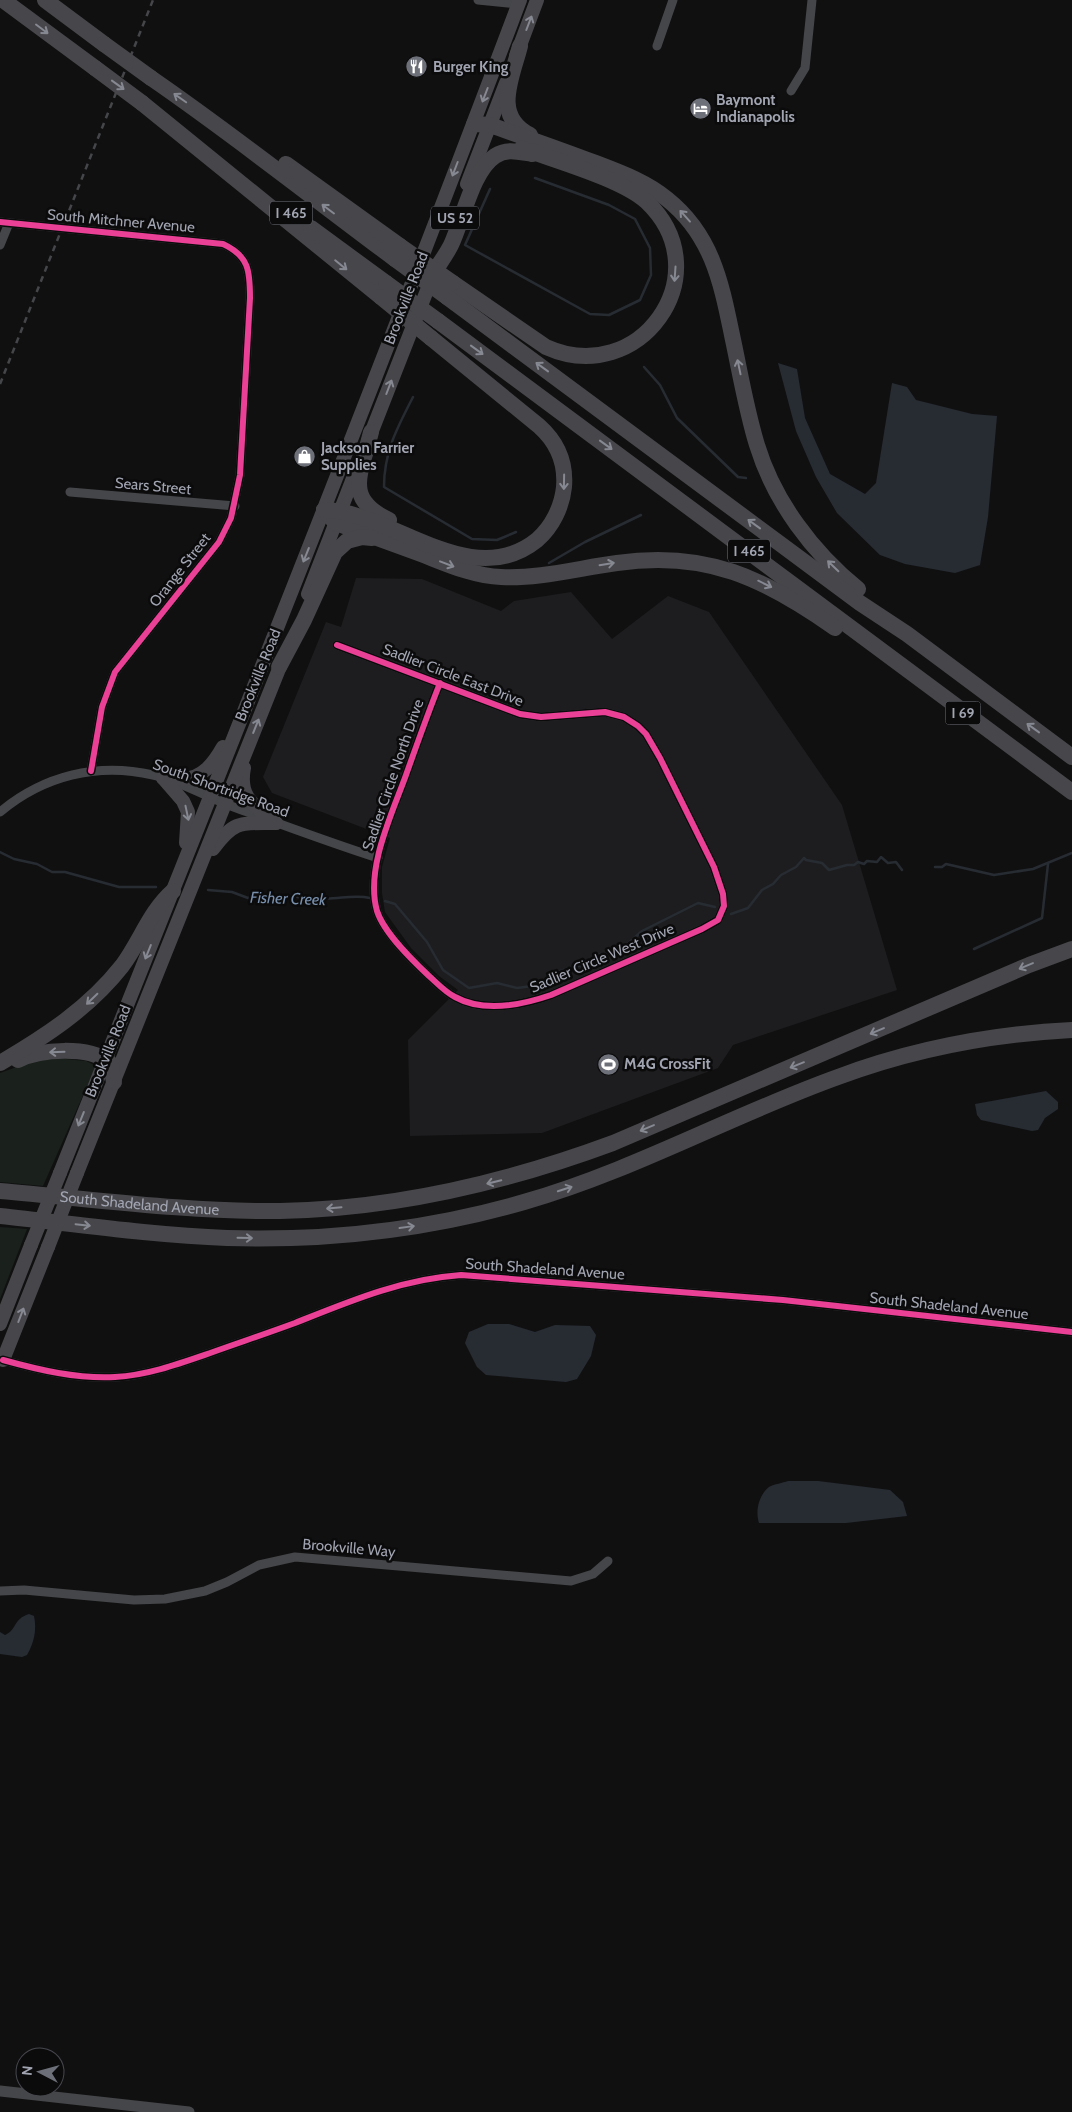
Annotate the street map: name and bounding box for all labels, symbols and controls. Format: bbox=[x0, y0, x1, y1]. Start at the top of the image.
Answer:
one-way arrow bbox=[525, 16, 534, 31]
one-way arrow bbox=[35, 24, 49, 34]
restaurant icon: Burger King bbox=[405, 55, 429, 79]
place label: Burger King bbox=[433, 58, 509, 76]
one-way arrow bbox=[111, 80, 125, 90]
one-way arrow bbox=[480, 87, 489, 102]
place label: Baymont Indianapolis bbox=[716, 91, 795, 126]
one-way arrow bbox=[174, 93, 188, 103]
hotel icon: Baymont Indianapolis bbox=[688, 97, 712, 121]
one-way arrow bbox=[450, 161, 460, 176]
road number: I 465 bbox=[270, 202, 312, 224]
one-way arrow bbox=[321, 204, 335, 214]
street label: South Mitchner Avenue bbox=[46, 206, 196, 236]
road number: US 52 bbox=[431, 207, 479, 230]
one-way arrow bbox=[679, 210, 691, 223]
street label: Brookville Road bbox=[380, 249, 432, 347]
one-way arrow bbox=[334, 260, 347, 271]
one-way arrow bbox=[670, 266, 680, 282]
one-way arrow bbox=[470, 345, 484, 355]
one-way arrow bbox=[734, 359, 743, 375]
one-way arrow bbox=[536, 362, 549, 373]
one-way arrow bbox=[385, 380, 394, 395]
place label: Jackson Farrier Supplies bbox=[320, 439, 414, 474]
one-way arrow bbox=[599, 440, 612, 451]
shop icon: Jackson Farrier Supplies bbox=[293, 445, 317, 469]
street label: Sears Street bbox=[114, 474, 192, 498]
one-way arrow bbox=[559, 474, 569, 490]
one-way arrow bbox=[747, 519, 761, 529]
street label: Orange Street bbox=[146, 529, 214, 611]
road number: I 465 bbox=[728, 540, 770, 562]
one-way arrow bbox=[300, 548, 309, 563]
one-way arrow bbox=[599, 559, 615, 569]
one-way arrow bbox=[439, 560, 455, 569]
one-way arrow bbox=[826, 560, 839, 572]
one-way arrow bbox=[757, 580, 772, 590]
street label: Brookville Road bbox=[231, 626, 285, 724]
street label: Sadlier Circle East Drive bbox=[380, 640, 526, 710]
street label: Sadlier Circle North Drive bbox=[359, 697, 428, 853]
road number: I 69 bbox=[946, 701, 980, 724]
one-way arrow bbox=[251, 719, 261, 734]
one-way arrow bbox=[1026, 723, 1040, 733]
street label: South Shortridge Road bbox=[150, 755, 292, 821]
one-way arrow bbox=[183, 805, 192, 821]
water label: Fisher Creek bbox=[250, 888, 328, 909]
street label: Sadlier Circle West Drive bbox=[527, 919, 677, 997]
one-way arrow bbox=[143, 944, 152, 959]
one-way arrow bbox=[1019, 962, 1034, 972]
one-way arrow bbox=[85, 993, 98, 1005]
street label: Brookville Road bbox=[81, 1002, 135, 1100]
one-way arrow bbox=[870, 1026, 885, 1036]
one-way arrow bbox=[49, 1047, 66, 1057]
sports icon: M4G CrossFit bbox=[596, 1052, 620, 1076]
place label: M4G CrossFit bbox=[624, 1055, 711, 1073]
one-way arrow bbox=[789, 1061, 804, 1070]
one-way arrow bbox=[76, 1111, 85, 1126]
one-way arrow bbox=[640, 1124, 655, 1134]
one-way arrow bbox=[486, 1177, 502, 1187]
one-way arrow bbox=[557, 1184, 573, 1194]
street label: South Shadeland Avenue bbox=[59, 1188, 220, 1219]
one-way arrow bbox=[326, 1203, 342, 1213]
one-way arrow bbox=[75, 1220, 91, 1230]
one-way arrow bbox=[399, 1222, 415, 1232]
one-way arrow bbox=[236, 1233, 253, 1243]
street label: South Shadeland Avenue bbox=[465, 1254, 626, 1284]
street label: South Shadeland Avenue bbox=[869, 1289, 1030, 1323]
one-way arrow bbox=[17, 1307, 26, 1323]
street label: Brookville Way bbox=[302, 1535, 397, 1561]
north arrow bbox=[15, 2047, 65, 2097]
text: N bbox=[18, 2065, 37, 2077]

